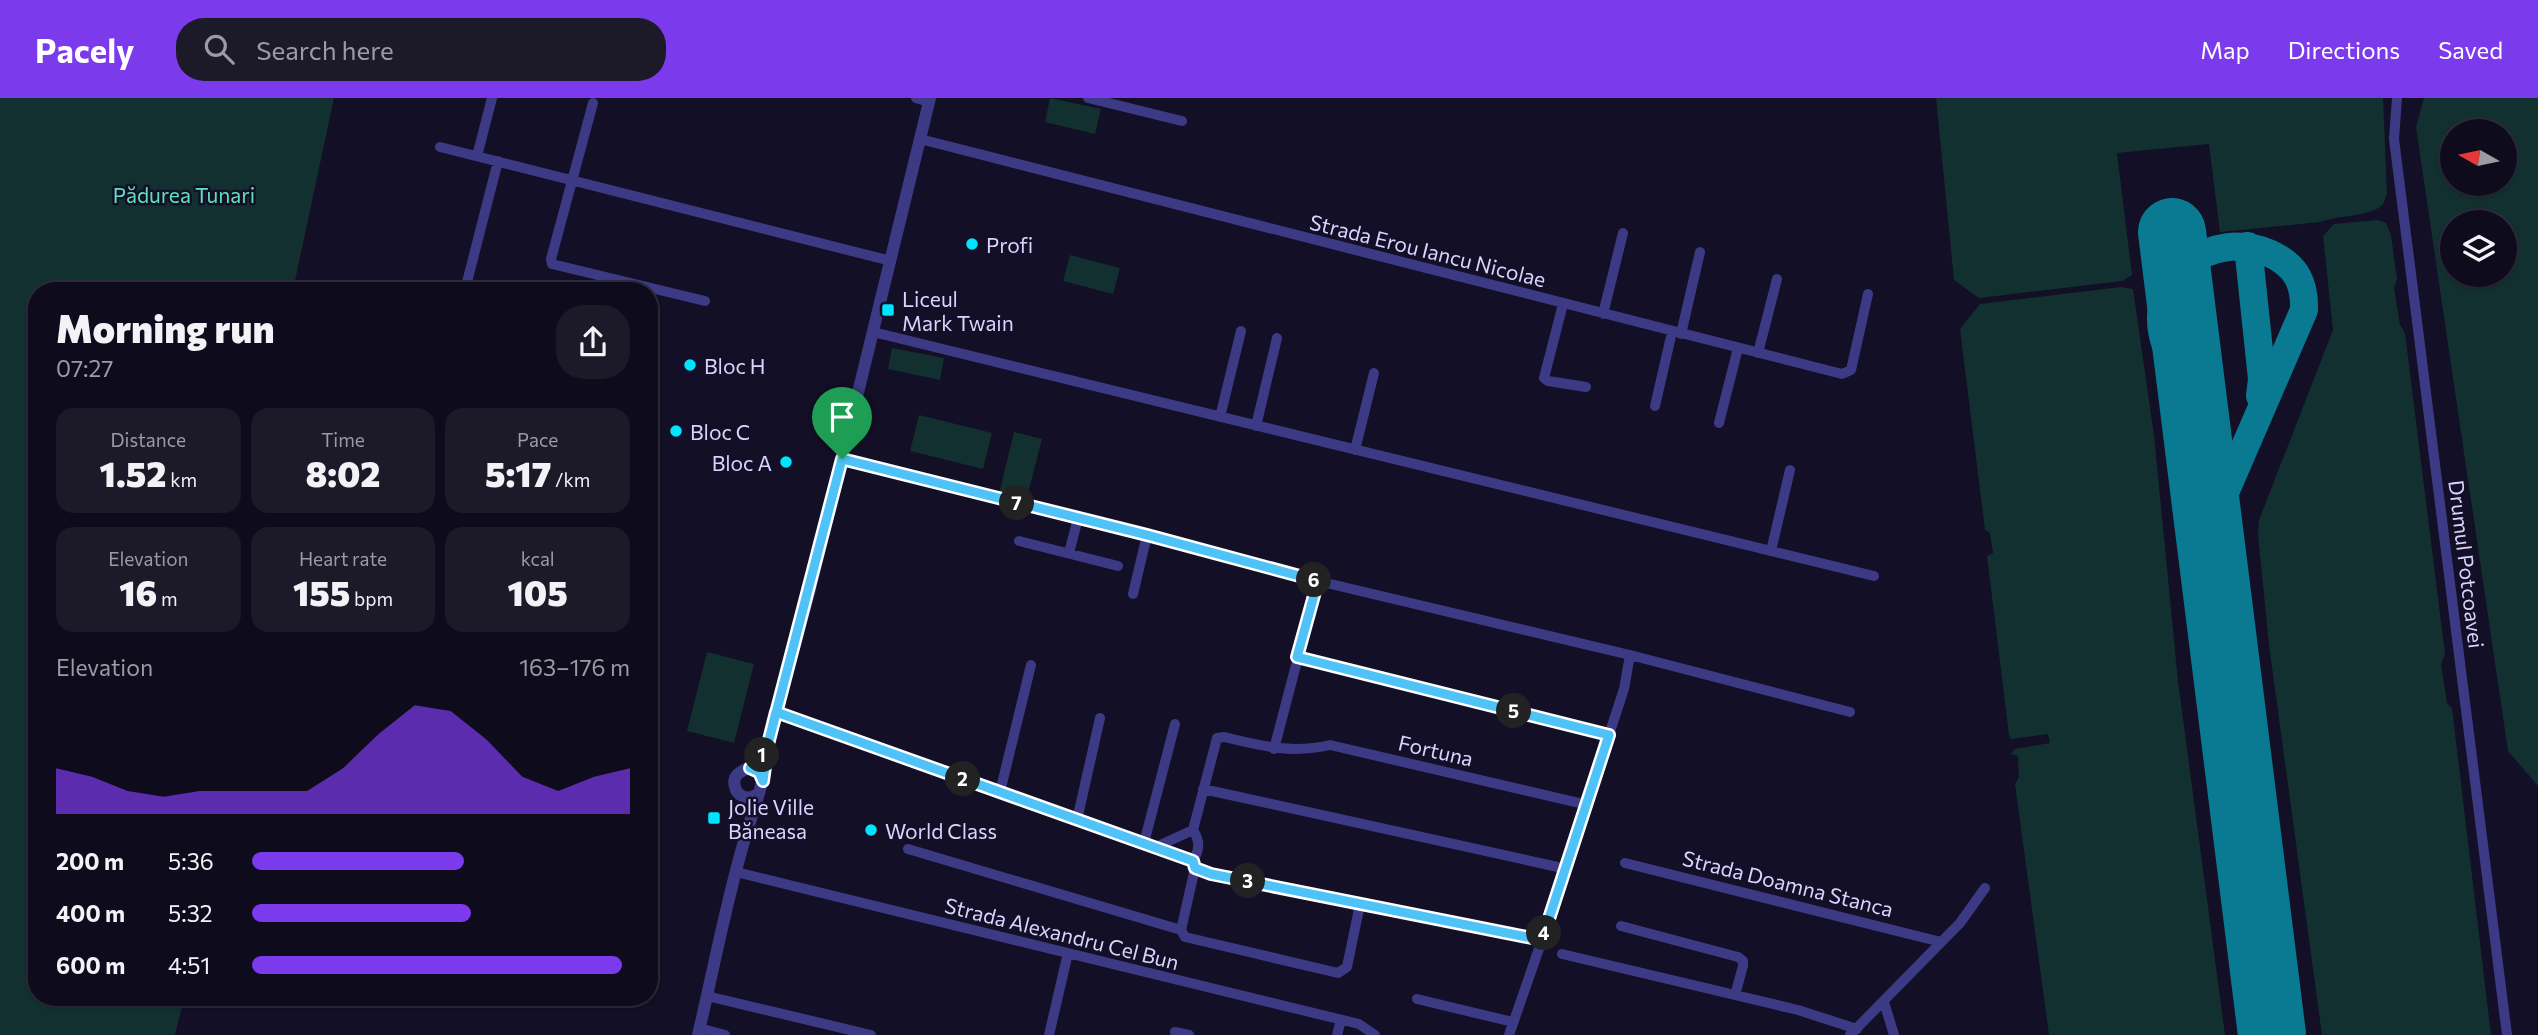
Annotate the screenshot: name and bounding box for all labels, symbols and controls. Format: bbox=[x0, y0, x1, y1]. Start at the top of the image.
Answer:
search box bbox=[176, 18, 666, 81]
text: Pacely bbox=[35, 29, 134, 70]
icon: search bbox=[200, 30, 238, 68]
text: Search here bbox=[256, 34, 394, 65]
text: Map bbox=[2200, 35, 2250, 64]
text: Directions bbox=[2288, 35, 2400, 64]
text: Saved bbox=[2438, 35, 2503, 64]
north arrow bbox=[2440, 119, 2516, 196]
map controls bbox=[2440, 119, 2517, 287]
park label: Pădurea Tunari bbox=[113, 182, 255, 207]
street label: Strada Erou Iancu Nicolae bbox=[1307, 209, 1549, 291]
button: layers bbox=[2440, 210, 2517, 287]
place label: Profi bbox=[986, 232, 1033, 257]
marker: Profi bbox=[964, 236, 980, 252]
place label: Liceul Mark Twain bbox=[902, 286, 1014, 335]
marker: Liceul Mark Twain bbox=[880, 302, 896, 318]
text: Morning run bbox=[56, 304, 275, 351]
button: share bbox=[556, 305, 630, 379]
place label: Bloc H bbox=[704, 353, 766, 378]
text: 07:27 bbox=[56, 354, 113, 382]
marker: Bloc H bbox=[682, 357, 698, 373]
pin bbox=[812, 387, 872, 459]
icon: arrive bbox=[823, 398, 861, 436]
place label: Bloc C bbox=[690, 419, 750, 444]
marker: Bloc C bbox=[668, 423, 684, 439]
text: Distance bbox=[111, 428, 186, 451]
text: Time bbox=[321, 428, 365, 451]
text: Pace bbox=[517, 428, 558, 451]
place label: Bloc A bbox=[712, 450, 772, 475]
text: 1.52 bbox=[100, 451, 167, 494]
text: 8:02 bbox=[305, 451, 381, 494]
text: 5:17 bbox=[485, 451, 551, 494]
marker: Bloc A bbox=[778, 454, 794, 470]
text: km bbox=[167, 468, 197, 491]
text: /km bbox=[551, 468, 590, 491]
street label: Drumul Potcoavei bbox=[2444, 478, 2490, 650]
pin: 7 bbox=[1000, 486, 1034, 520]
text: 7 bbox=[1011, 491, 1022, 514]
text: Elevation bbox=[108, 547, 188, 570]
text: Heart rate bbox=[299, 547, 387, 570]
text: kcal bbox=[521, 547, 555, 570]
pin: 6 bbox=[1296, 562, 1332, 598]
text: 6 bbox=[1308, 568, 1319, 591]
text: 16 bbox=[119, 570, 157, 613]
text: 155 bbox=[293, 570, 350, 613]
text: 105 bbox=[507, 570, 568, 613]
text: m bbox=[157, 587, 178, 610]
text: bpm bbox=[350, 587, 393, 610]
text: Elevation bbox=[56, 653, 153, 681]
text: 163–176 m bbox=[519, 653, 630, 681]
pin: 5 bbox=[1496, 694, 1532, 728]
text: 5 bbox=[1508, 699, 1519, 722]
street label: Fortuna bbox=[1396, 729, 1476, 771]
pin: 1 bbox=[744, 738, 780, 772]
text: 1 bbox=[757, 743, 766, 766]
pin: 2 bbox=[946, 762, 981, 796]
text: 2 bbox=[957, 767, 968, 790]
place label: Jolie Ville Băneasa bbox=[728, 794, 814, 843]
marker: Jolie Ville Băneasa bbox=[706, 810, 722, 826]
place label: World Class bbox=[885, 818, 997, 843]
marker: World Class bbox=[863, 822, 879, 838]
street label: Strada Doamna Stanca bbox=[1680, 845, 1896, 921]
text: 200 m bbox=[56, 847, 124, 875]
text: 5:36 bbox=[168, 847, 214, 875]
pin: 3 bbox=[1230, 864, 1266, 898]
text: 3 bbox=[1242, 869, 1253, 892]
street label: Strada Alexandru Cel Bun bbox=[942, 892, 1182, 974]
text: 400 m bbox=[56, 899, 125, 927]
text: 5:32 bbox=[168, 899, 212, 927]
pin: 4 bbox=[1526, 916, 1562, 950]
text: 4 bbox=[1538, 921, 1549, 944]
text: 600 m bbox=[56, 951, 125, 979]
text: 4:51 bbox=[168, 951, 210, 979]

